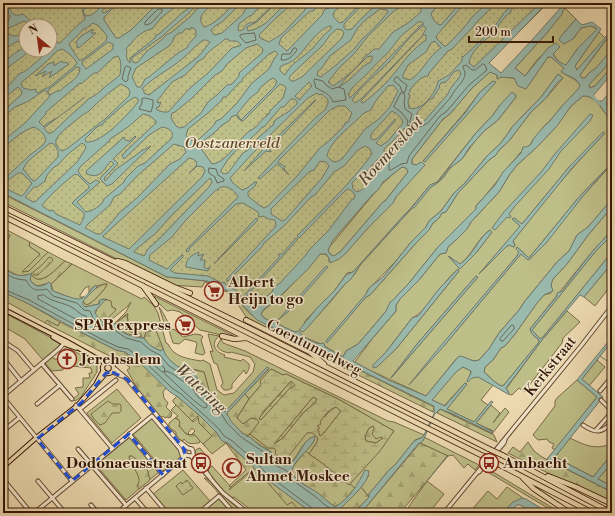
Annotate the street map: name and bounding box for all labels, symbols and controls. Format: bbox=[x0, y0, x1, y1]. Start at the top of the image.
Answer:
north arrow bbox=[18, 18, 58, 58]
scale bar bbox=[469, 18, 553, 44]
text: N bbox=[26, 22, 41, 38]
text: 200 m bbox=[475, 25, 511, 40]
water label: Roemersloot bbox=[353, 111, 428, 191]
park label: Oostzanerveld bbox=[185, 134, 280, 153]
place label: Albert Heijn to go bbox=[227, 273, 304, 309]
supermarket icon: Albert Heijn to go bbox=[203, 280, 225, 302]
supermarket icon: SPAR express bbox=[174, 314, 196, 336]
street label: Coentunnelweg bbox=[263, 315, 365, 380]
place label: SPAR express bbox=[74, 316, 171, 335]
street label: Kerkstraat bbox=[520, 332, 581, 400]
church icon: Jerehsalem bbox=[56, 348, 78, 370]
place label: Jerehsalem bbox=[79, 350, 161, 369]
water label: Watering bbox=[171, 360, 232, 418]
place label: Sultan Ahmet Moskee bbox=[245, 450, 350, 486]
bus stop icon: Dodonaeusstraat bbox=[190, 452, 212, 474]
bus stop icon: Ambacht bbox=[478, 452, 500, 474]
place label: Dodonaeusstraat bbox=[66, 454, 188, 473]
place label: Ambacht bbox=[502, 454, 568, 473]
mosque icon: Sultan Ahmet Moskee bbox=[221, 457, 243, 479]

